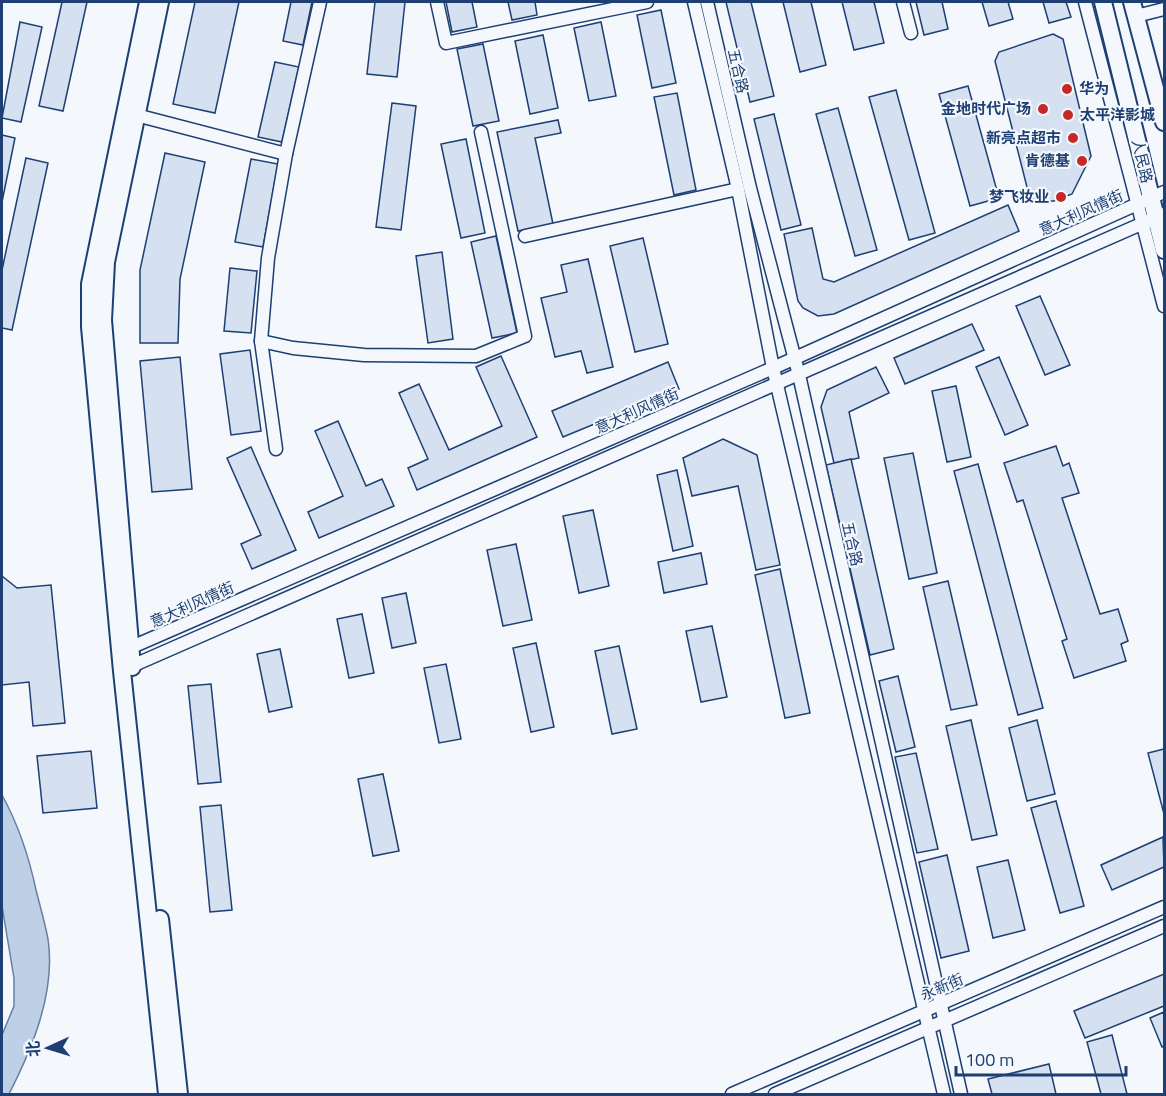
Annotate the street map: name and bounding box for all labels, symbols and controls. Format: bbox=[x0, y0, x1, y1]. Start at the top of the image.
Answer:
street label: 五合路 bbox=[722, 46, 755, 95]
place label: 华为 bbox=[1079, 77, 1109, 100]
marker: 华为 bbox=[1060, 82, 1074, 96]
place label: 金地时代广场 bbox=[941, 97, 1031, 120]
marker: 金地时代广场 bbox=[1036, 102, 1050, 116]
place label: 太平洋影城 bbox=[1080, 103, 1155, 126]
marker: 太平洋影城 bbox=[1061, 108, 1075, 122]
place label: 新亮点超市 bbox=[986, 126, 1061, 149]
marker: 新亮点超市 bbox=[1066, 131, 1080, 145]
street label: 人民路 bbox=[1126, 136, 1159, 185]
place label: 肯德基 bbox=[1025, 149, 1070, 172]
marker: 肯德基 bbox=[1075, 154, 1089, 168]
street label: 意大利风情街 bbox=[1035, 184, 1127, 241]
place label: 梦飞妆业 bbox=[989, 185, 1049, 208]
marker: 梦飞妆业 bbox=[1054, 190, 1068, 204]
street label: 意大利风情街 bbox=[591, 382, 683, 439]
street label: 五合路 bbox=[836, 519, 869, 568]
street label: 意大利风情街 bbox=[146, 576, 238, 633]
street label: 永新街 bbox=[917, 967, 967, 1006]
north arrow bbox=[18, 1018, 78, 1078]
scale bar bbox=[956, 1039, 1126, 1077]
text: 北 bbox=[21, 1040, 46, 1058]
text: 100 m bbox=[965, 1046, 1014, 1073]

